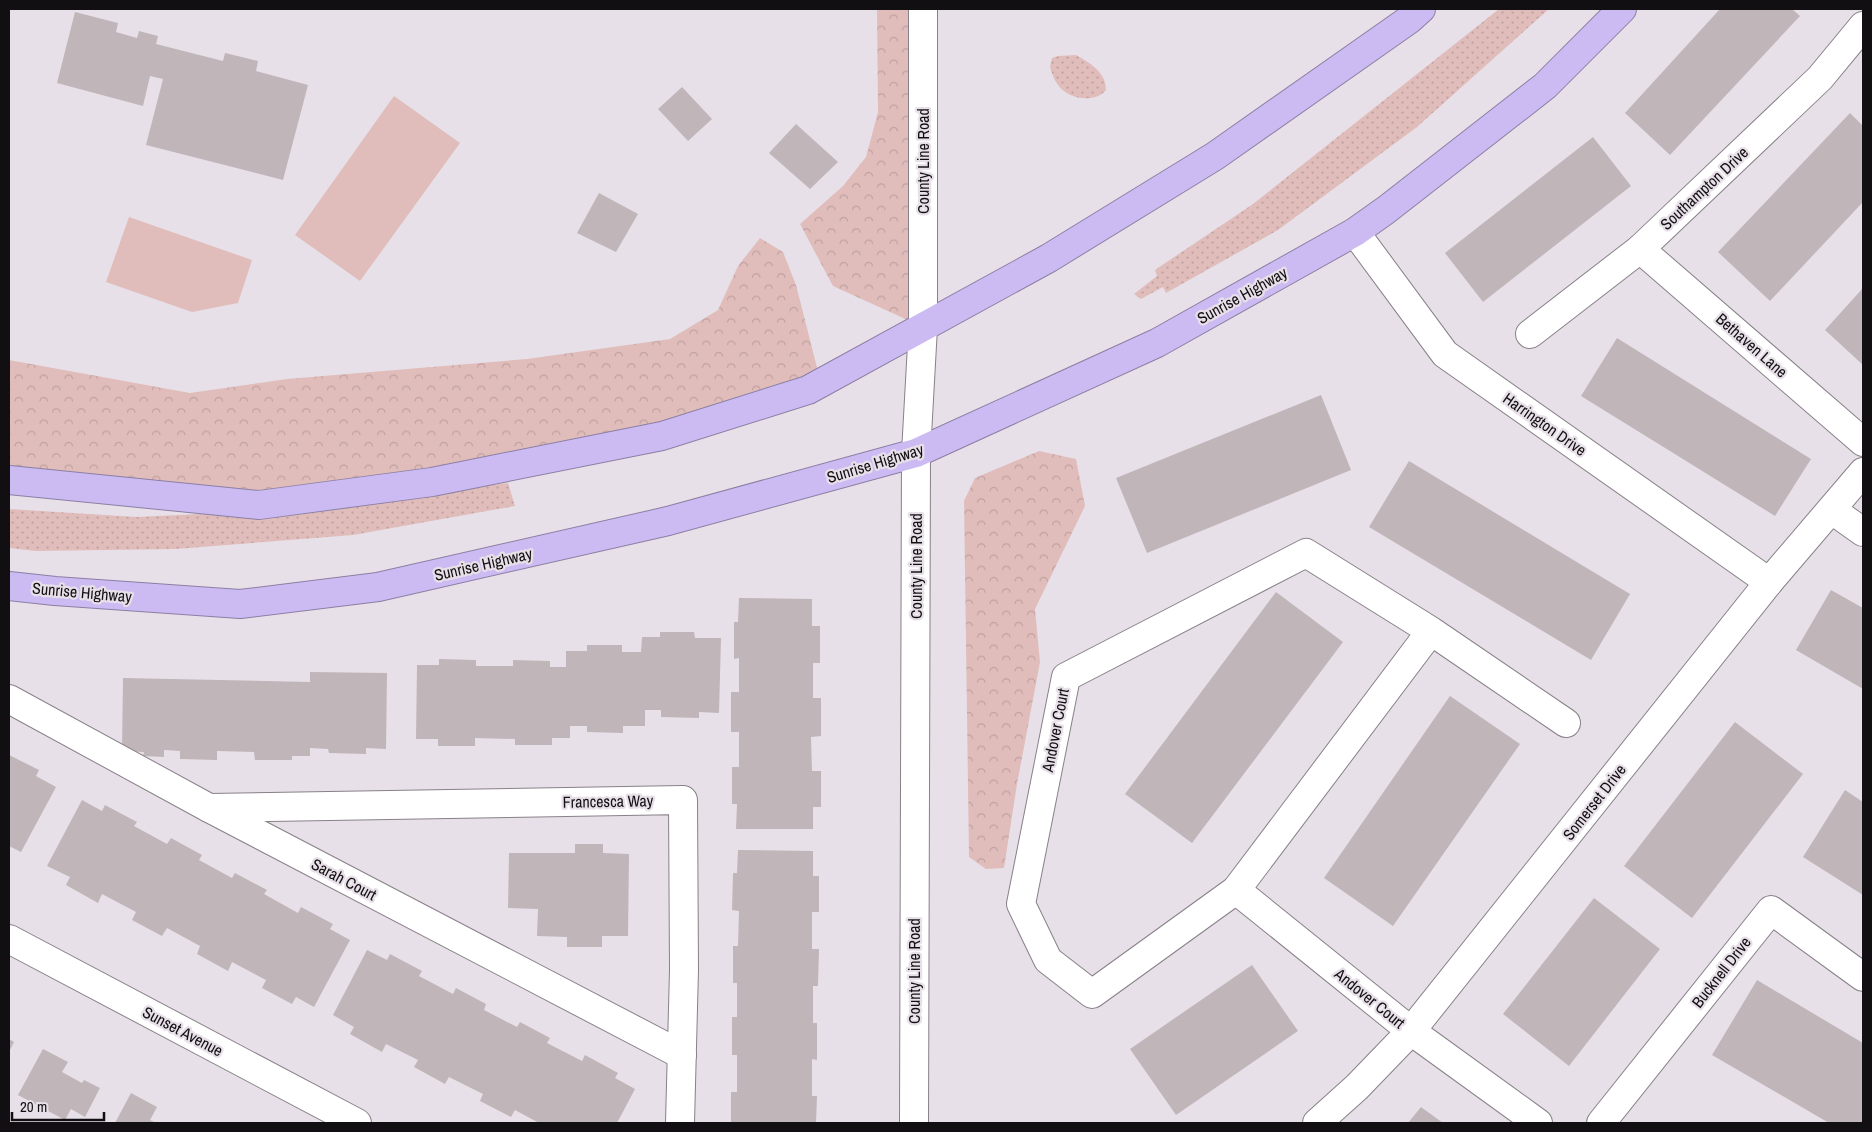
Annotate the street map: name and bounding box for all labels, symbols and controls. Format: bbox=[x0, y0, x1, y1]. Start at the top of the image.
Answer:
street label: County Line Road bbox=[912, 108, 934, 214]
street label: Southampton Drive bbox=[1655, 141, 1753, 235]
street label: Sunrise Highway bbox=[1193, 261, 1291, 329]
street label: Bethaven Lane bbox=[1711, 308, 1793, 382]
street label: Harrington Drive bbox=[1499, 387, 1591, 461]
street label: Sunrise Highway bbox=[824, 438, 926, 488]
street label: County Line Road bbox=[905, 513, 927, 619]
street label: Sunrise Highway bbox=[432, 542, 535, 586]
street label: Sunrise Highway bbox=[31, 577, 133, 607]
street label: Andover Court bbox=[1036, 686, 1074, 775]
street label: Somerset Drive bbox=[1557, 759, 1631, 845]
street label: Francesca Way bbox=[562, 789, 654, 813]
street label: Sarah Court bbox=[308, 853, 381, 905]
street label: County Line Road bbox=[903, 918, 925, 1024]
street label: Bucknell Drive bbox=[1686, 932, 1756, 1012]
street label: Andover Court bbox=[1329, 962, 1410, 1033]
street label: Sunset Avenue bbox=[139, 1001, 227, 1061]
scale bar bbox=[12, 1090, 105, 1122]
text: 20 m bbox=[20, 1096, 47, 1117]

